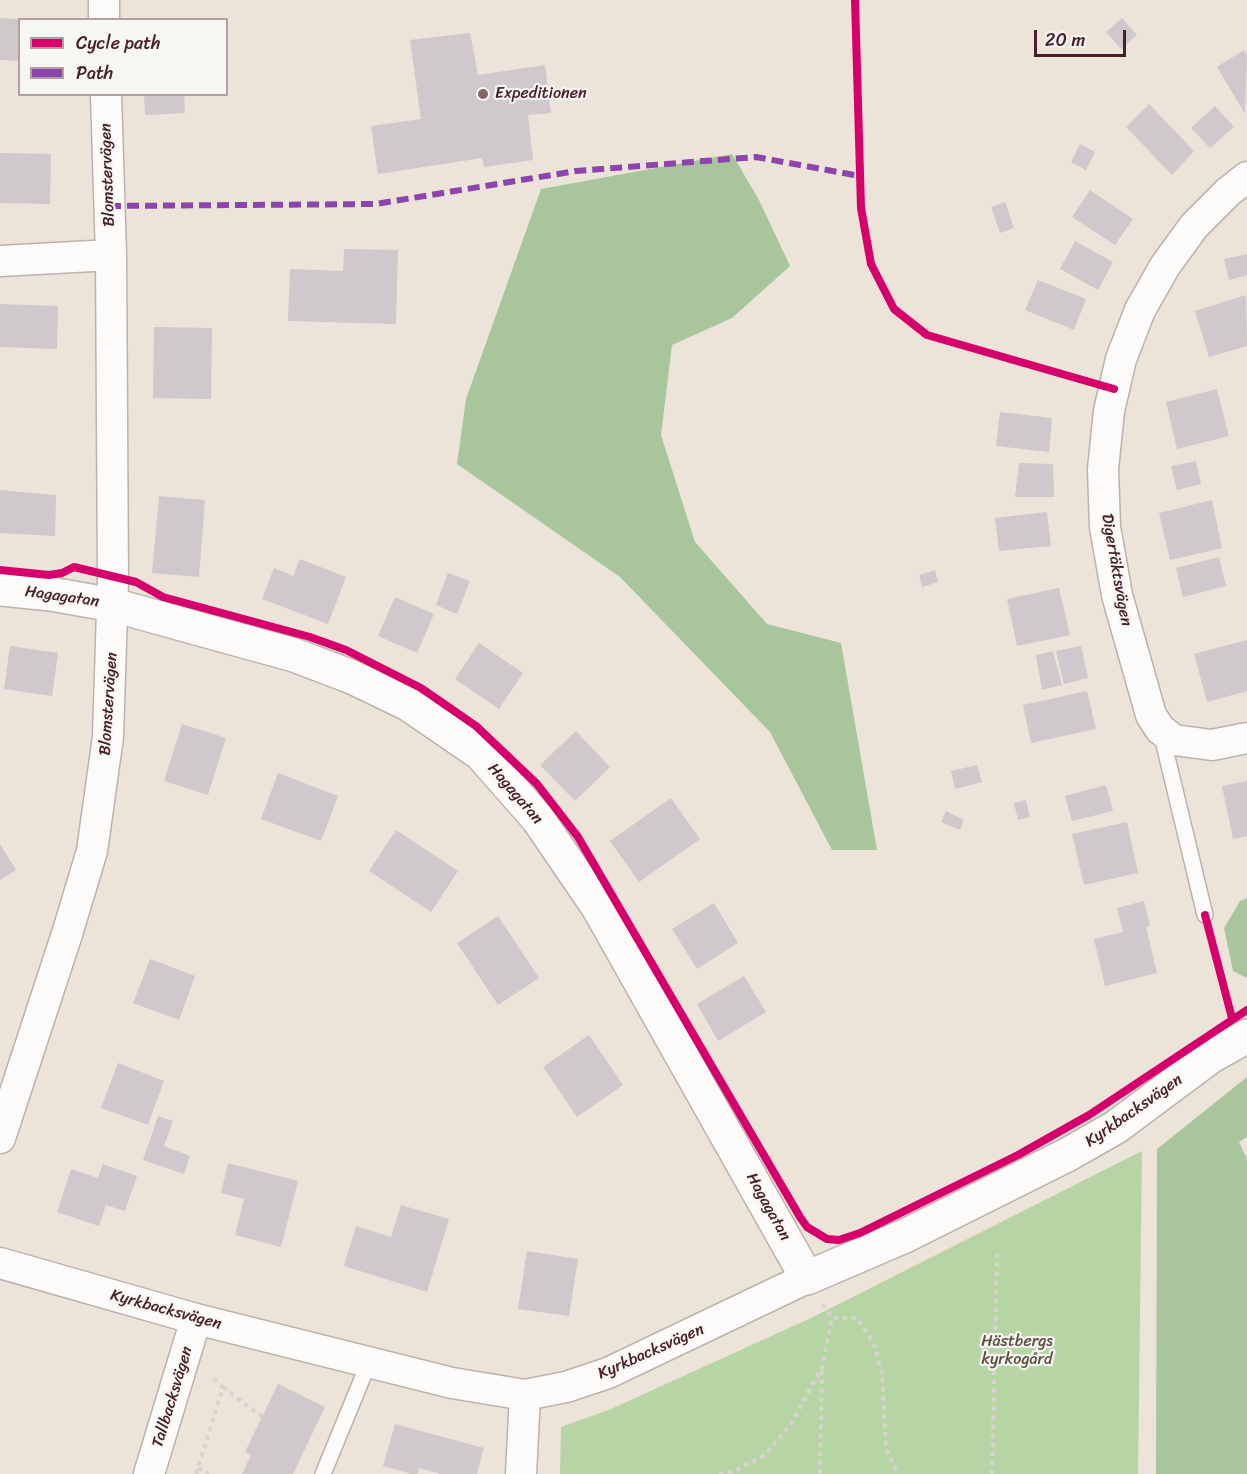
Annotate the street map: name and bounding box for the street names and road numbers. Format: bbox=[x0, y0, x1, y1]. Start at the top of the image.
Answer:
street label: Blomstervägen bbox=[97, 123, 119, 227]
street label: Digertäktsvägen bbox=[1097, 512, 1135, 628]
street label: Hagagatan bbox=[24, 582, 100, 612]
street label: Blomstervägen bbox=[96, 652, 122, 756]
street label: Hagagatan bbox=[483, 760, 547, 828]
street label: Kyrkbacksvägen bbox=[1082, 1070, 1186, 1152]
street label: Hagagatan bbox=[741, 1170, 795, 1244]
street label: Kyrkbacksvägen bbox=[108, 1286, 224, 1334]
street label: Kyrkbacksvägen bbox=[595, 1320, 707, 1384]
street label: Tallbacksvägen bbox=[149, 1344, 197, 1450]

